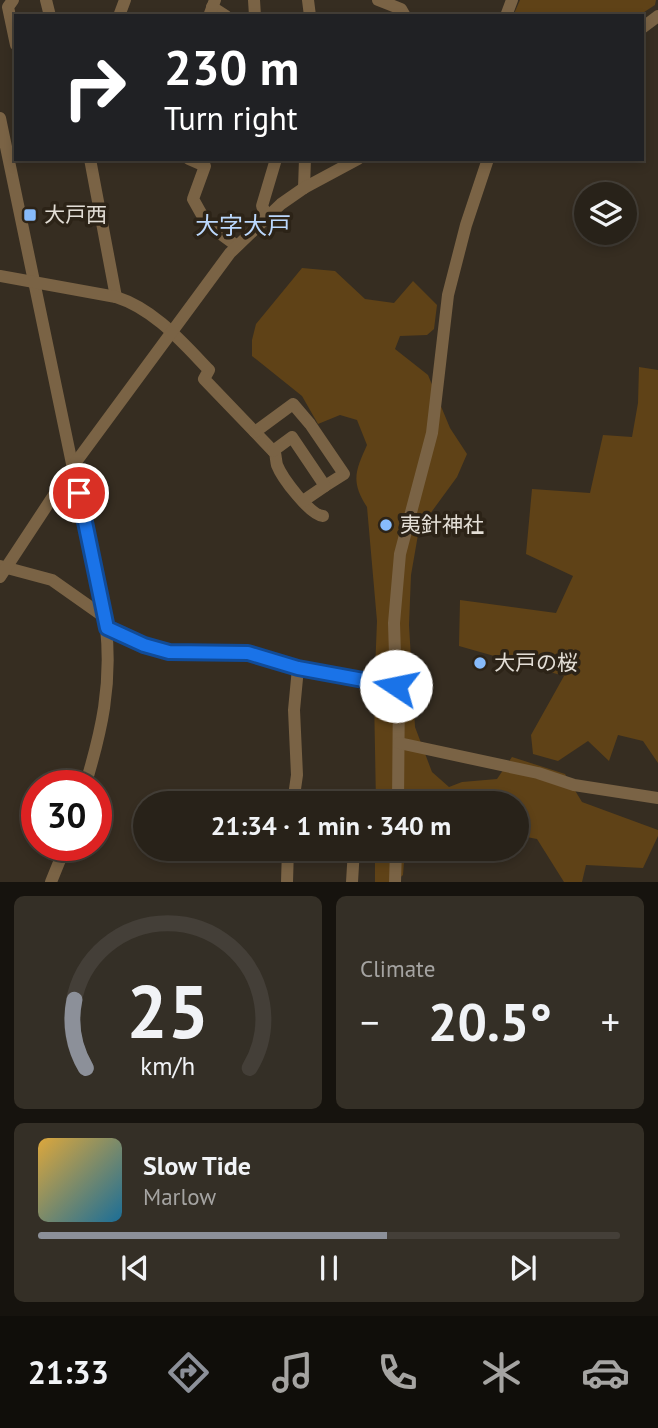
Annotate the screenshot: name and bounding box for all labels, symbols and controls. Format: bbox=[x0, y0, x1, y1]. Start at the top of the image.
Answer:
text: 230 m bbox=[164, 35, 299, 99]
icon: right bbox=[49, 42, 140, 133]
text: Turn right bbox=[164, 97, 298, 139]
map controls bbox=[574, 182, 637, 245]
button: layers bbox=[574, 182, 637, 245]
place label: 大戸西 bbox=[44, 201, 107, 228]
marker: 大戸西 bbox=[22, 207, 38, 223]
district label: 大字大戸 bbox=[195, 210, 291, 241]
pin bbox=[49, 463, 109, 523]
icon: arrive bbox=[60, 474, 98, 512]
place label: 夷針神社 bbox=[400, 511, 484, 538]
marker: 夷針神社 bbox=[378, 517, 394, 533]
position arrow bbox=[359, 649, 433, 723]
place label: 大戸の桜 bbox=[494, 649, 578, 676]
marker: 大戸の桜 bbox=[472, 655, 488, 671]
speed limit sign: 30 bbox=[21, 770, 112, 861]
text: 21:34 · 1 min · 340 m bbox=[211, 809, 451, 842]
text: Climate bbox=[360, 954, 435, 983]
text: 25 bbox=[127, 965, 209, 1059]
text: 20.5° bbox=[428, 988, 552, 1055]
text: − bbox=[360, 997, 379, 1046]
text: + bbox=[601, 997, 620, 1046]
text: km/h bbox=[141, 1050, 195, 1082]
text: Slow Tide bbox=[143, 1149, 251, 1182]
text: Marlow bbox=[143, 1182, 216, 1211]
icon: previous bbox=[116, 1249, 154, 1287]
icon: pause bbox=[310, 1249, 348, 1287]
icon: next bbox=[504, 1249, 542, 1287]
icon: directions bbox=[164, 1348, 213, 1397]
icon: music bbox=[268, 1348, 317, 1397]
icon: phone bbox=[373, 1348, 422, 1397]
icon: climate bbox=[477, 1348, 526, 1397]
icon: car bbox=[581, 1348, 630, 1397]
text: 21:33 bbox=[28, 1351, 109, 1393]

